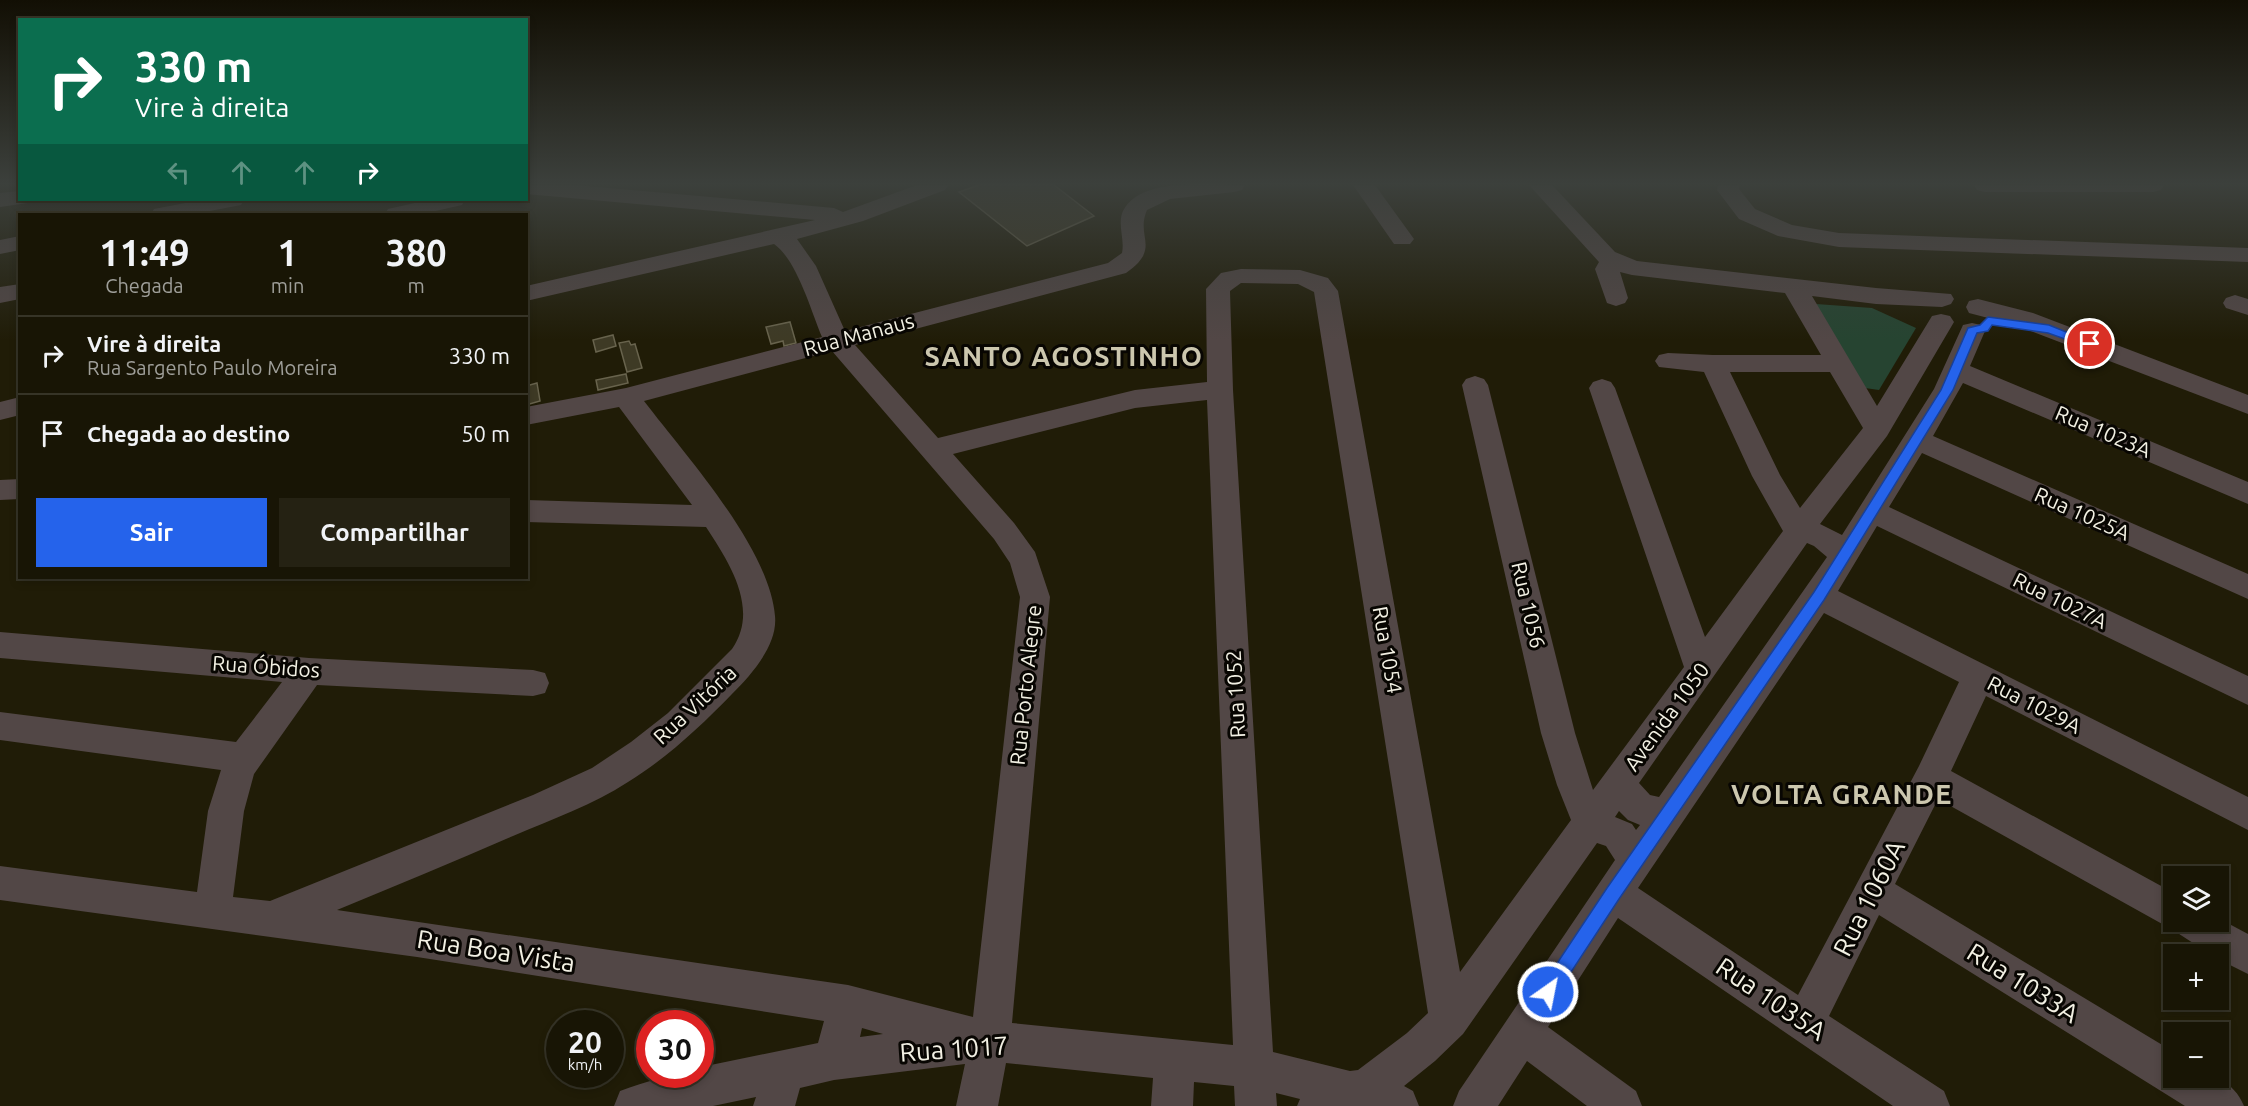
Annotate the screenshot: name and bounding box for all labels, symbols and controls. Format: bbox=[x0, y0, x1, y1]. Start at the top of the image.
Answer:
icon: right bbox=[36, 42, 114, 120]
text: 330 m bbox=[135, 43, 252, 90]
text: Vire à direita bbox=[135, 92, 289, 122]
icon: left bbox=[162, 156, 195, 189]
icon: ahead bbox=[225, 156, 258, 189]
icon: ahead bbox=[288, 156, 321, 189]
icon: right bbox=[351, 156, 384, 189]
text: 11:49 bbox=[99, 232, 189, 273]
text: 1 bbox=[277, 232, 298, 273]
text: 380 bbox=[386, 232, 447, 273]
text: Chegada bbox=[105, 274, 184, 297]
text: min bbox=[271, 274, 304, 297]
text: m bbox=[408, 274, 425, 297]
street label: Rua Manaus bbox=[801, 308, 917, 360]
pin bbox=[2064, 318, 2115, 369]
icon: arrive bbox=[2073, 327, 2106, 360]
text: Vire à direita bbox=[87, 331, 221, 356]
icon: right bbox=[36, 339, 69, 372]
district label: SANTO AGOSTINHO bbox=[925, 341, 1203, 371]
text: 330 m bbox=[449, 343, 510, 368]
text: Rua Sargento Paulo Moreira bbox=[87, 356, 338, 379]
street label: Rua 1023A bbox=[2052, 400, 2155, 462]
icon: arrive bbox=[36, 417, 69, 450]
text: Chegada ao destino bbox=[87, 421, 290, 446]
text: 50 m bbox=[461, 421, 510, 446]
street label: Rua 1025A bbox=[2031, 481, 2134, 545]
button: Sair bbox=[36, 498, 267, 567]
button: Compartilhar bbox=[279, 498, 510, 567]
street label: Rua 1056 bbox=[1507, 559, 1551, 650]
street label: Rua 1027A bbox=[2009, 567, 2112, 633]
street label: Rua Porto Alegre bbox=[1005, 604, 1045, 766]
street label: Rua 1054 bbox=[1369, 604, 1407, 695]
street label: Rua 1052 bbox=[1221, 649, 1249, 739]
street label: Rua Óbidos bbox=[211, 650, 321, 682]
street label: Avenida 1050 bbox=[1619, 658, 1713, 775]
street label: Rua Vitória bbox=[648, 660, 741, 749]
street label: Rua 1029A bbox=[1984, 670, 2086, 738]
district label: VOLTA GRANDE bbox=[1731, 779, 1953, 809]
street label: Rua 1060A bbox=[1827, 835, 1910, 960]
map controls bbox=[2163, 866, 2229, 1088]
button: layers bbox=[2163, 866, 2229, 932]
street label: Rua Boa Vista bbox=[415, 924, 577, 977]
street label: Rua 1033A bbox=[1962, 937, 2084, 1028]
button: + bbox=[2163, 944, 2229, 1010]
street label: Rua 1035A bbox=[1711, 951, 1832, 1046]
position arrow bbox=[1516, 960, 1580, 1024]
speed limit sign: 30 bbox=[636, 1010, 714, 1088]
button: − bbox=[2163, 1022, 2229, 1088]
text: 20 bbox=[568, 1025, 602, 1059]
street label: Rua 1017 bbox=[899, 1030, 1009, 1067]
text: km/h bbox=[568, 1056, 602, 1073]

